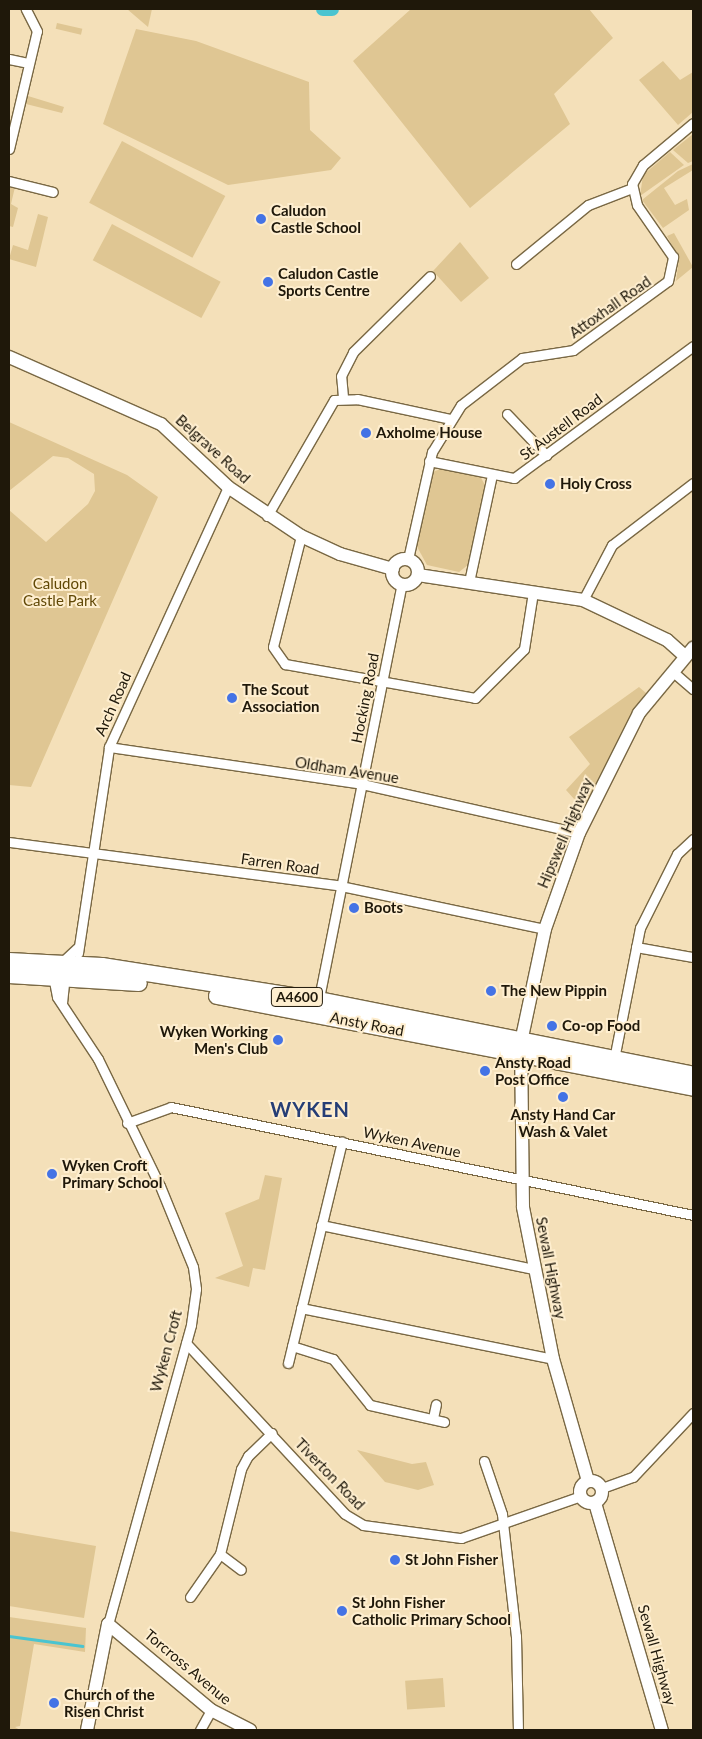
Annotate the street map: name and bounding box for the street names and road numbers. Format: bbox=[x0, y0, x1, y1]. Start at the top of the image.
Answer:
street label: Attoxhall Road bbox=[566, 272, 654, 342]
street label: St Austell Road bbox=[516, 390, 606, 464]
street label: Belgrave Road bbox=[172, 411, 254, 487]
street label: Hocking Road bbox=[347, 651, 383, 745]
street label: Arch Road bbox=[91, 669, 135, 739]
street label: Oldham Avenue bbox=[294, 753, 400, 787]
street label: Hipswell Highway bbox=[534, 775, 596, 891]
street label: Farren Road bbox=[240, 850, 320, 878]
road number: A4600 bbox=[271, 986, 323, 1009]
street label: Ansty Road bbox=[328, 1008, 406, 1040]
street label: Wyken Avenue bbox=[361, 1123, 463, 1161]
street label: Sewall Highway bbox=[532, 1215, 570, 1321]
street label: Wyken Croft bbox=[146, 1308, 186, 1394]
street label: Tiverton Road bbox=[291, 1434, 369, 1514]
street label: Sewall Highway bbox=[634, 1603, 680, 1707]
street label: Torcross Avenue bbox=[141, 1625, 235, 1709]

